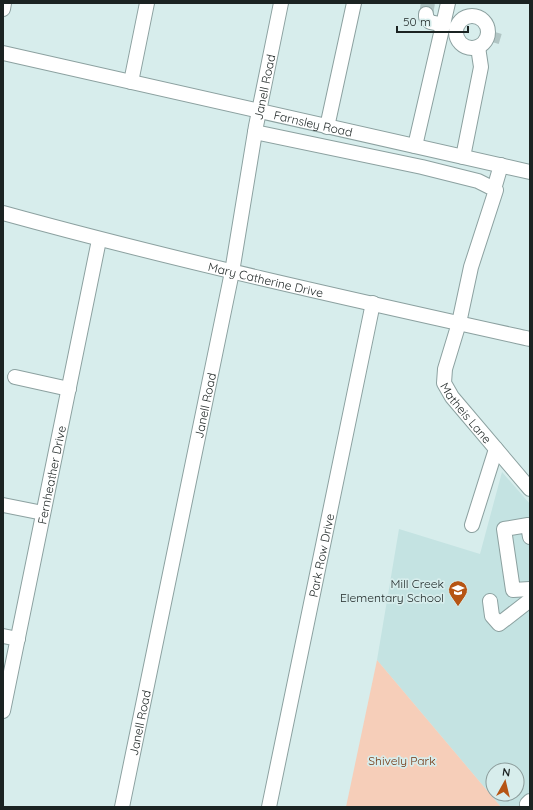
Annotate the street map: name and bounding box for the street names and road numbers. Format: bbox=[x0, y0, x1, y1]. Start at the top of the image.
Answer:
street label: Janell Road bbox=[250, 53, 278, 121]
street label: Farnsley Road bbox=[272, 107, 354, 139]
street label: Mary Catherine Drive bbox=[207, 258, 325, 300]
street label: Janell Road bbox=[191, 371, 219, 439]
street label: Matheis Lane bbox=[438, 380, 495, 446]
street label: Fernheather Drive bbox=[34, 424, 69, 526]
street label: Park Row Drive bbox=[305, 512, 337, 599]
street label: Janell Road bbox=[125, 689, 153, 757]

